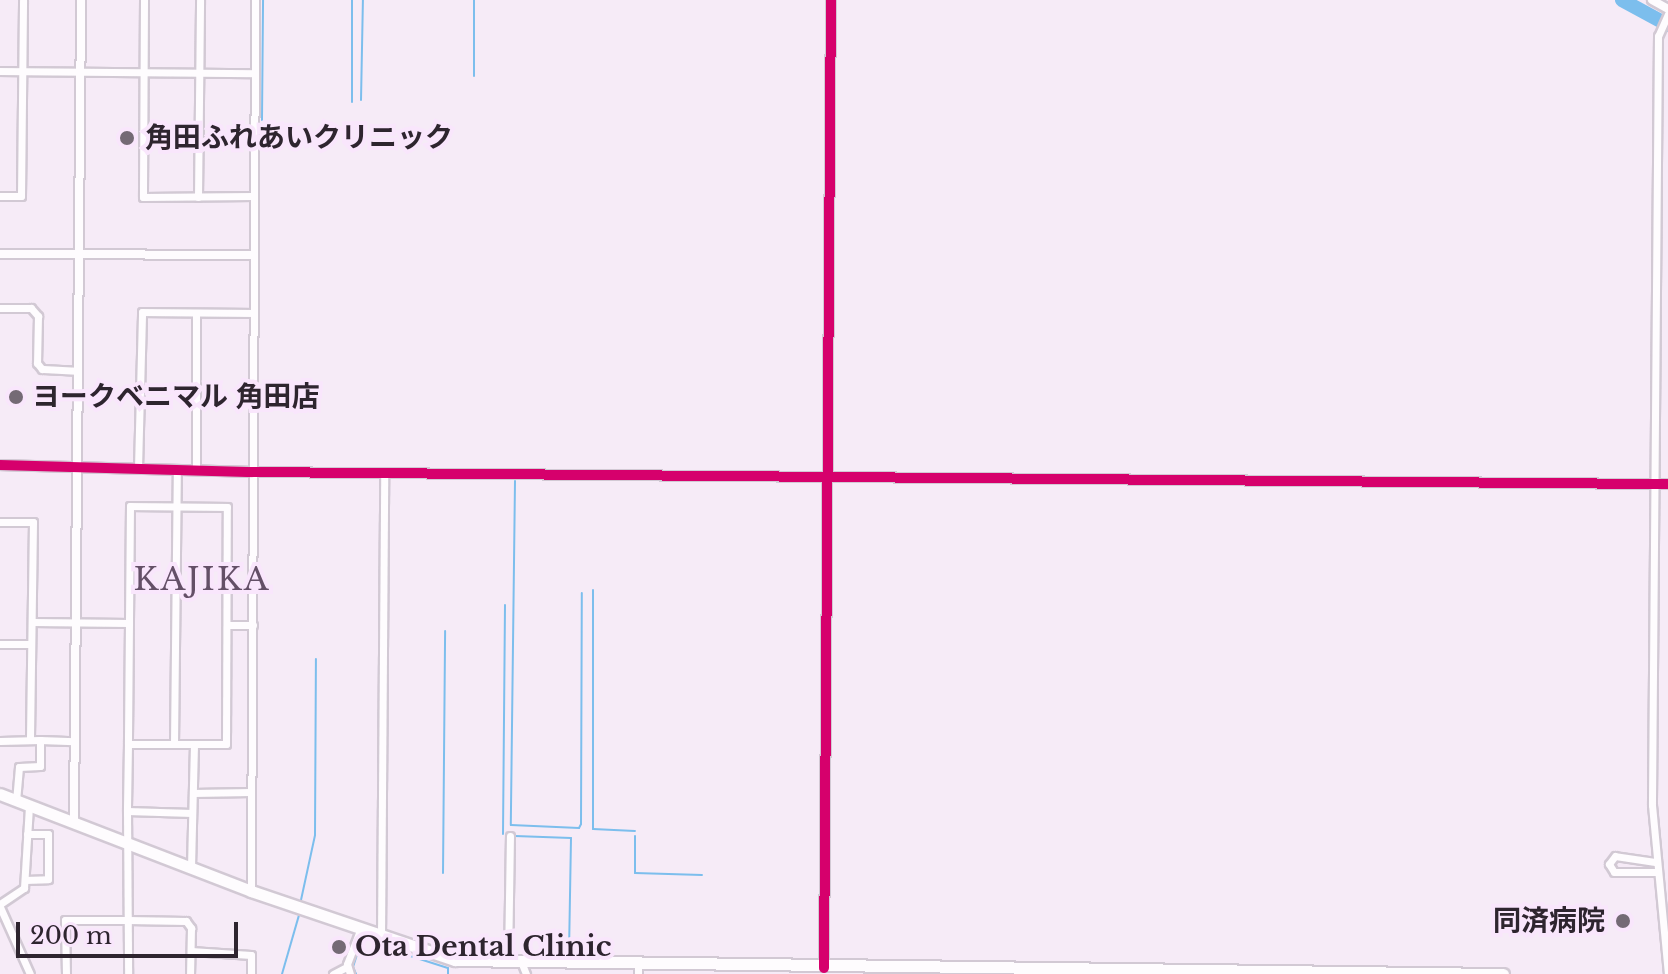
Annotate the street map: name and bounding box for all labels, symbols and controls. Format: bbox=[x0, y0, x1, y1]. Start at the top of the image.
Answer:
place label: 角田ふれあいクリニック bbox=[145, 121, 453, 155]
marker: 角田ふれあいクリニック bbox=[116, 127, 138, 149]
place label: ヨークベニマル 角田店 bbox=[32, 380, 319, 414]
marker: ヨークベニマル 角田店 bbox=[7, 388, 25, 406]
district label: KAJIKA bbox=[134, 560, 270, 598]
place label: 同済病院 bbox=[1493, 904, 1605, 938]
scale bar bbox=[20, 906, 242, 956]
marker: 同済病院 bbox=[1612, 910, 1634, 932]
text: 200 m bbox=[30, 921, 112, 950]
place label: Ota Dental Clinic bbox=[355, 930, 612, 964]
marker: Ota Dental Clinic bbox=[330, 938, 348, 956]

